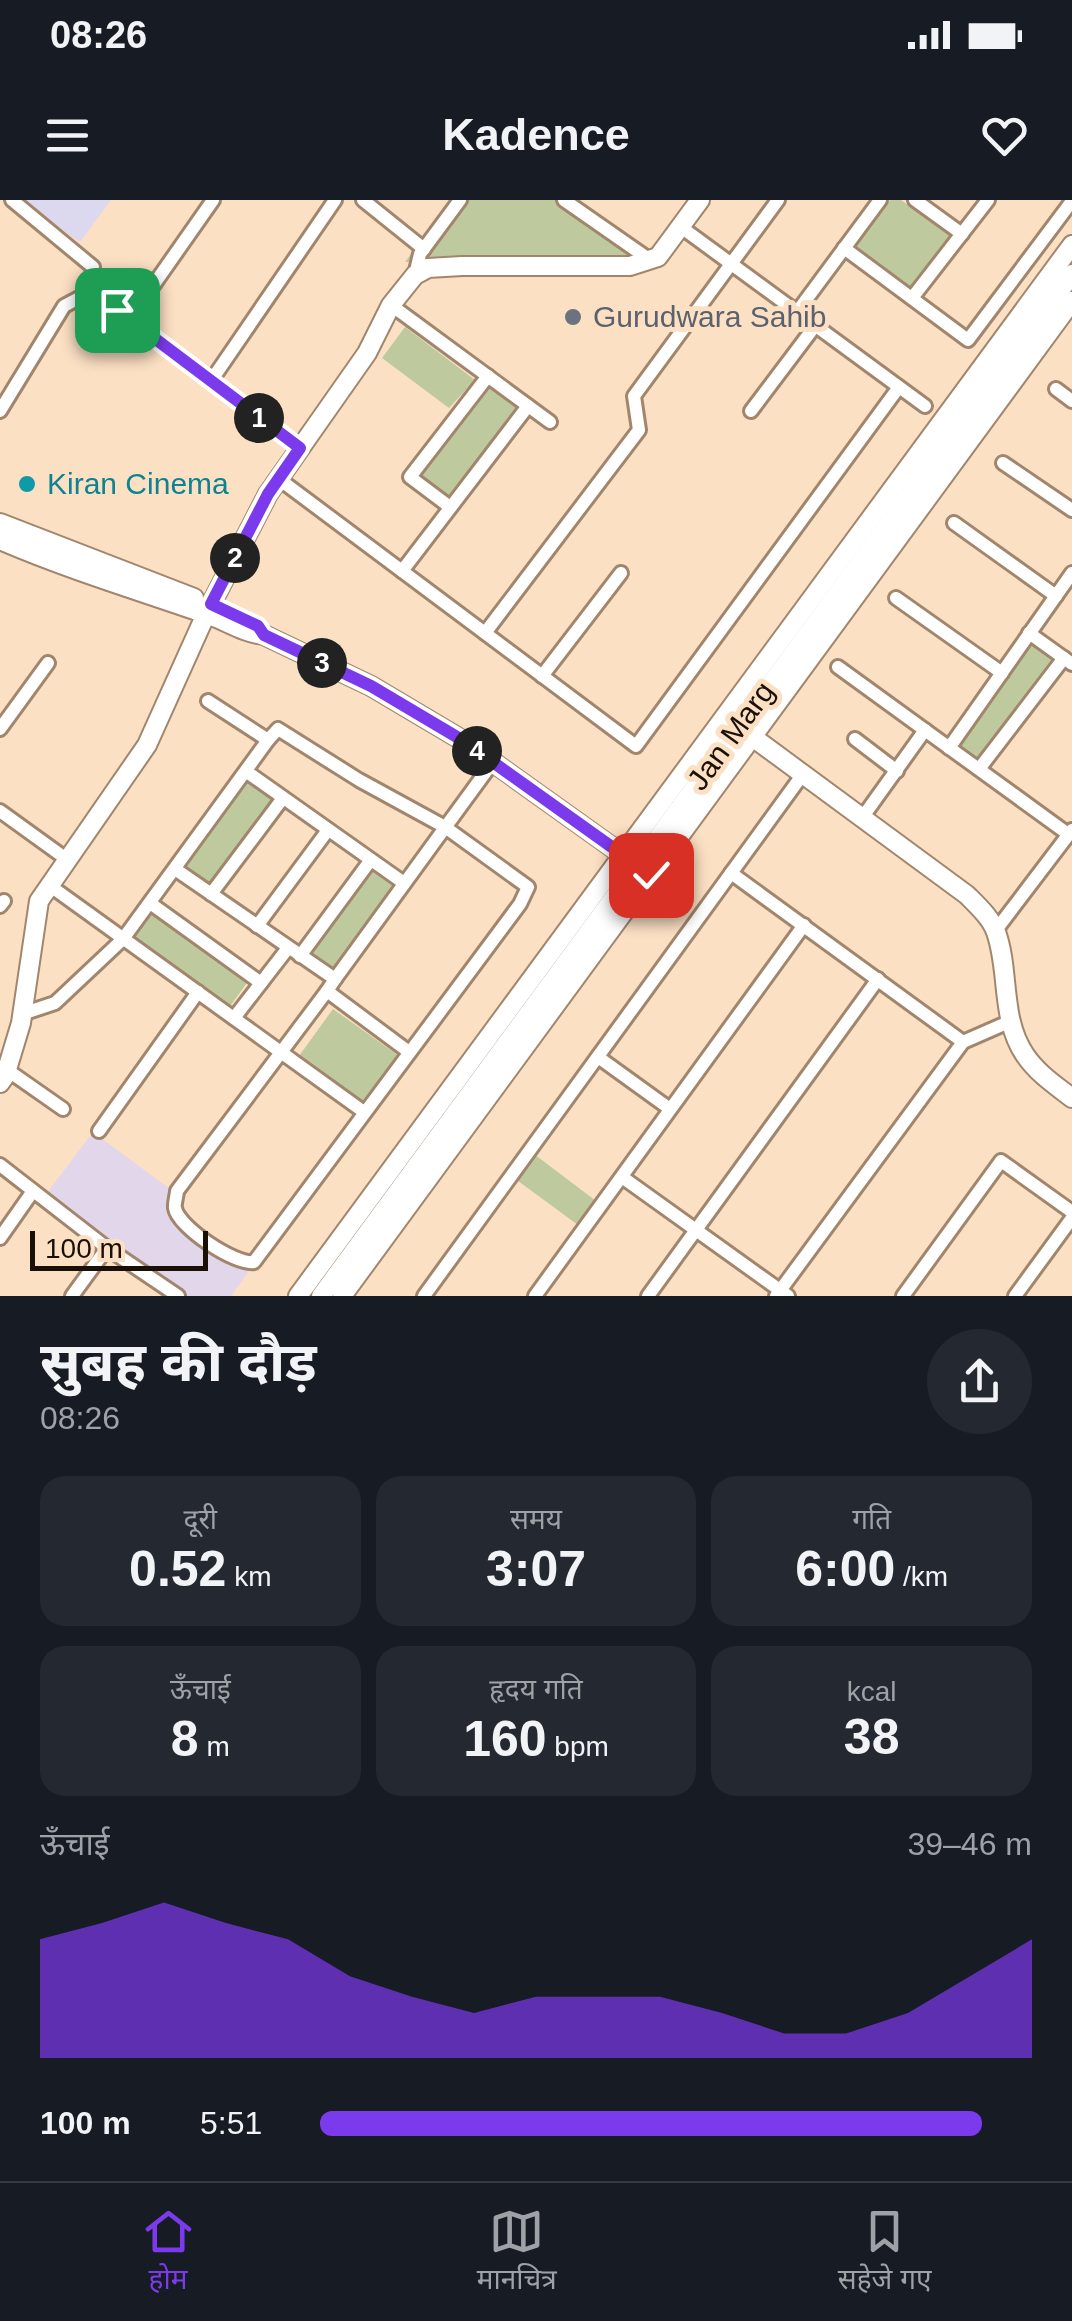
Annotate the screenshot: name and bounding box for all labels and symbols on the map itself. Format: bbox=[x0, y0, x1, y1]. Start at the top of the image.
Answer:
pin bbox=[75, 268, 160, 353]
place label: Gurudwara Sahib bbox=[593, 300, 826, 333]
marker: Gurudwara Sahib bbox=[562, 306, 584, 328]
pin: 1 bbox=[234, 393, 284, 443]
place label: Kiran Cinema bbox=[47, 467, 229, 500]
marker: Kiran Cinema bbox=[16, 473, 38, 495]
pin: 2 bbox=[210, 533, 260, 583]
pin: 3 bbox=[297, 638, 347, 688]
street label: Jan Marg bbox=[680, 675, 781, 796]
pin: 4 bbox=[452, 726, 502, 776]
pin bbox=[609, 833, 694, 918]
scale bar bbox=[30, 1226, 208, 1270]

